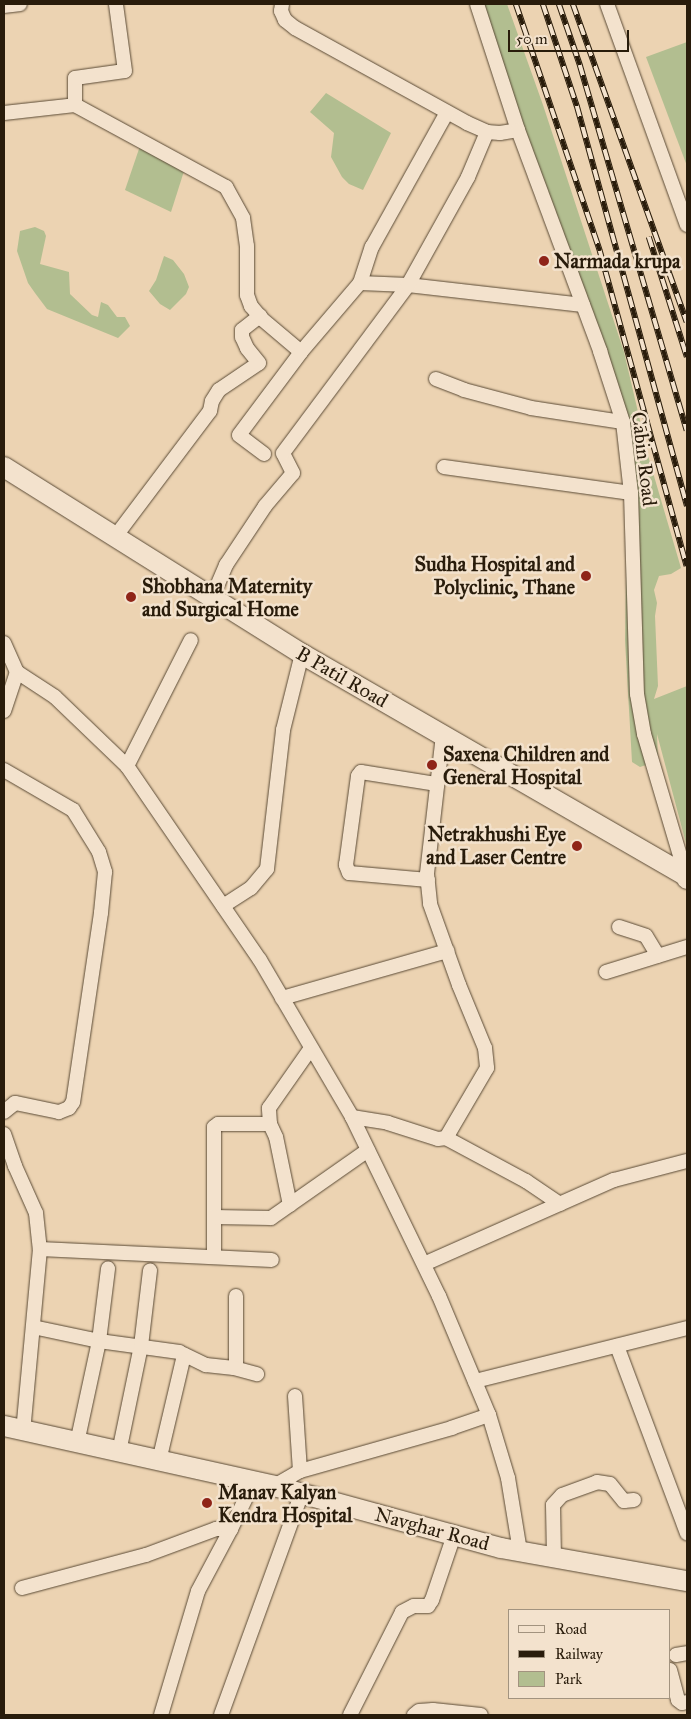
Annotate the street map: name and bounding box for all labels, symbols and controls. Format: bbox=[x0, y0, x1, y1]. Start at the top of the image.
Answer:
scale bar bbox=[511, 20, 632, 52]
text: 50 m bbox=[516, 30, 548, 48]
place label: Narmada krupa bbox=[554, 249, 681, 273]
marker: Narmada krupa bbox=[538, 255, 550, 267]
street label: Cabin Road bbox=[626, 410, 662, 508]
place label: Sudha Hospital and Polyclinic, Thane bbox=[414, 552, 575, 599]
marker: Sudha Hospital and Polyclinic, Thane bbox=[579, 569, 593, 583]
place label: Shobhana Maternity and Surgical Home bbox=[142, 574, 312, 621]
marker: Shobhana Maternity and Surgical Home bbox=[124, 590, 138, 604]
street label: B Patil Road bbox=[292, 641, 392, 713]
place label: Saxena Children and General Hospital bbox=[443, 742, 609, 789]
marker: Saxena Children and General Hospital bbox=[425, 758, 439, 772]
place label: Netrakhushi Eye and Laser Centre bbox=[426, 822, 566, 869]
marker: Netrakhushi Eye and Laser Centre bbox=[570, 839, 584, 853]
place label: Manav Kalyan Kendra Hospital bbox=[218, 1480, 352, 1527]
marker: Manav Kalyan Kendra Hospital bbox=[200, 1496, 214, 1510]
street label: Navghar Road bbox=[372, 1502, 492, 1556]
legend bbox=[508, 1609, 671, 1699]
text: Road bbox=[555, 1620, 587, 1638]
text: Railway bbox=[555, 1645, 603, 1663]
text: Park bbox=[555, 1670, 582, 1688]

